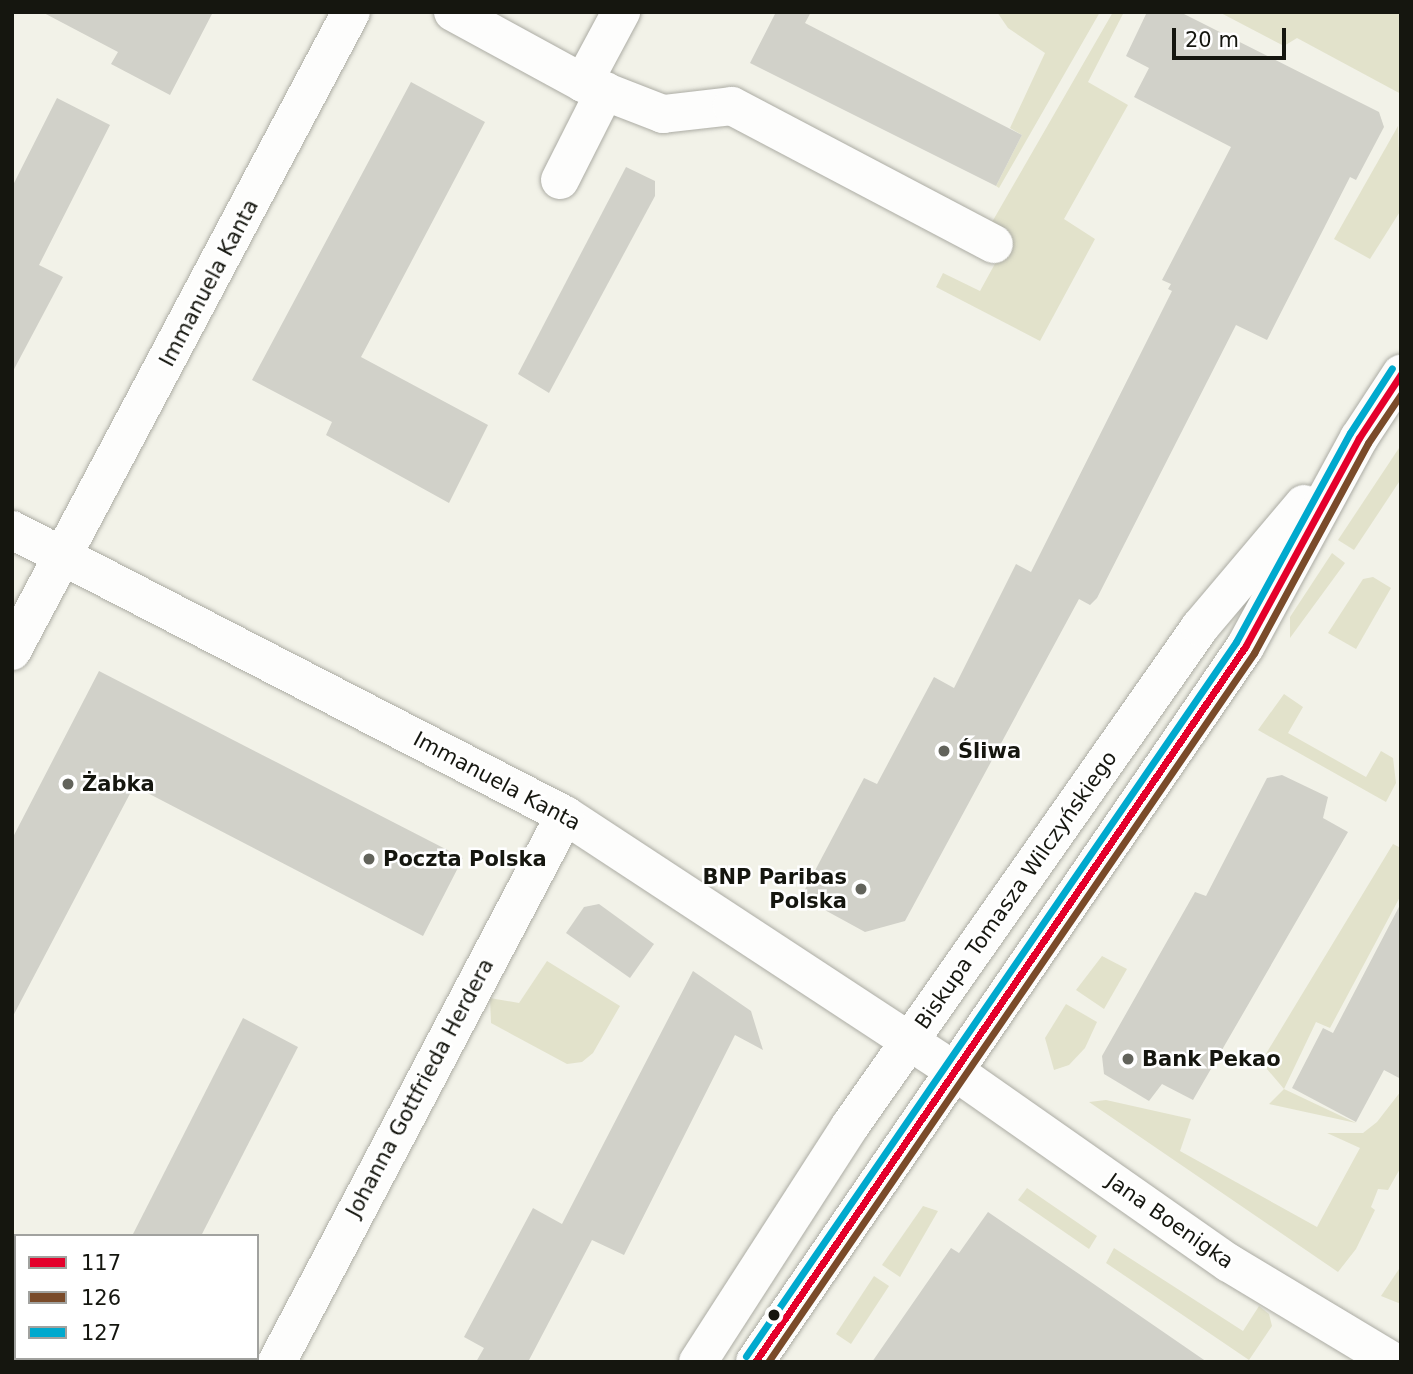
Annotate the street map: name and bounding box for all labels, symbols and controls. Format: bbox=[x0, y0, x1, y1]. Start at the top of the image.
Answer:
scale bar bbox=[1175, 14, 1289, 58]
text: 20 m bbox=[1185, 28, 1239, 52]
street label: Immanuela Kanta bbox=[154, 195, 264, 371]
street label: Immanuela Kanta bbox=[409, 726, 585, 836]
place label: Śliwa bbox=[958, 738, 1021, 764]
marker: Śliwa bbox=[936, 743, 952, 759]
street label: Biskupa Tomasza Wilczyńskiego bbox=[910, 746, 1122, 1034]
place label: Żabka bbox=[82, 771, 155, 797]
marker: Żabka bbox=[60, 776, 76, 792]
place label: Poczta Polska bbox=[383, 846, 547, 872]
marker: Poczta Polska bbox=[361, 851, 377, 867]
place label: BNP Paribas Polska bbox=[702, 864, 847, 914]
marker: BNP Paribas Polska bbox=[853, 881, 869, 897]
street label: Johanna Gottfrieda Herdera bbox=[341, 954, 499, 1222]
place label: Bank Pekao bbox=[1142, 1046, 1281, 1072]
marker: Bank Pekao bbox=[1120, 1051, 1136, 1067]
street label: Jana Boenigka bbox=[1102, 1168, 1238, 1274]
legend bbox=[14, 1234, 259, 1360]
text: 117 bbox=[81, 1251, 121, 1275]
text: 126 bbox=[81, 1286, 121, 1310]
unlabelled marker bbox=[767, 1308, 781, 1322]
text: 127 bbox=[81, 1321, 121, 1345]

